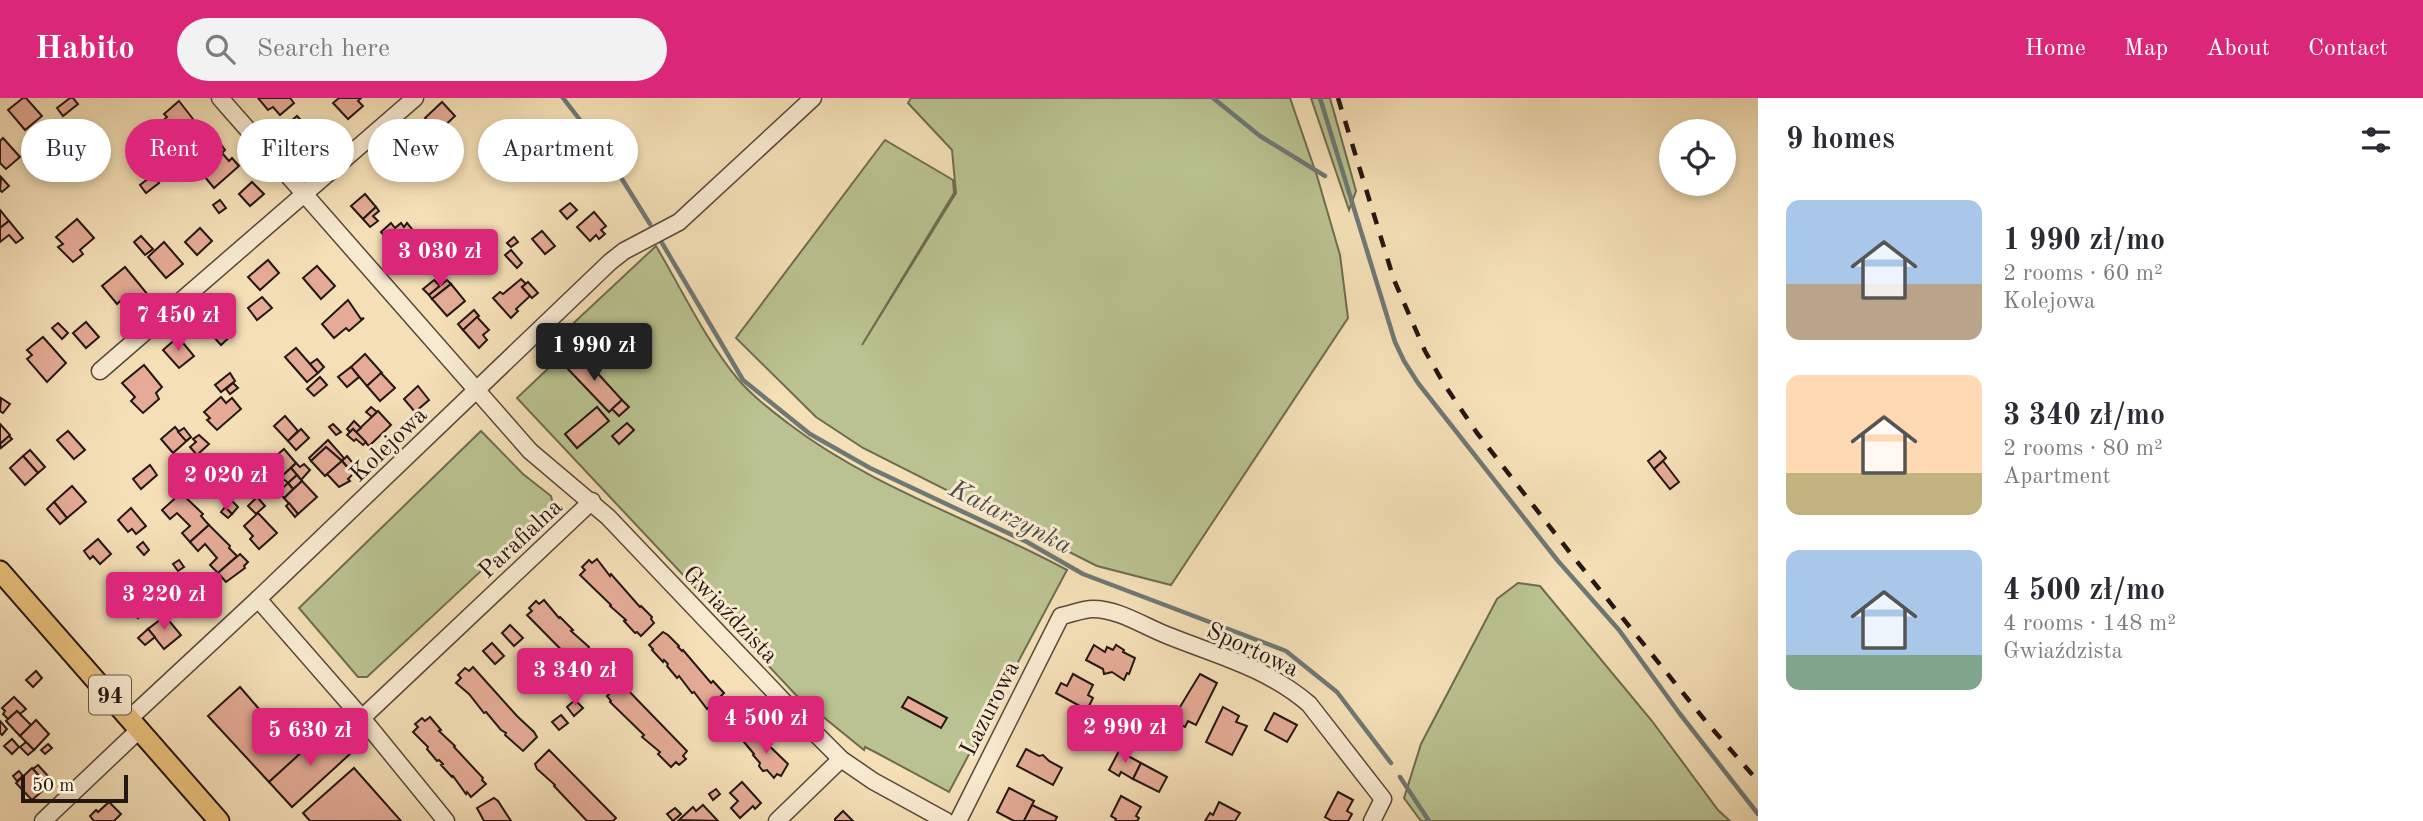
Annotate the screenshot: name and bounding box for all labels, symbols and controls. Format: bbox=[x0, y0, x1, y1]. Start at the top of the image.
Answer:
search box bbox=[177, 18, 667, 81]
icon: search bbox=[201, 30, 239, 68]
text: Habito bbox=[35, 33, 135, 66]
text: Search here bbox=[257, 36, 390, 62]
text: Home bbox=[2025, 37, 2086, 61]
text: Map bbox=[2124, 37, 2168, 61]
text: About bbox=[2206, 37, 2270, 61]
text: Contact bbox=[2308, 37, 2388, 61]
chip: Buy bbox=[21, 119, 111, 182]
chip: Rent bbox=[125, 119, 223, 182]
chip: Filters bbox=[237, 119, 354, 182]
chip: New bbox=[368, 119, 464, 182]
chip: Apartment bbox=[478, 119, 638, 182]
map controls bbox=[1659, 119, 1736, 196]
button: locate bbox=[1659, 119, 1736, 196]
icon: filters bbox=[2357, 121, 2395, 159]
text: 9 homes bbox=[1786, 125, 1895, 155]
text: 1 990 zł/mo bbox=[2003, 226, 2165, 256]
icon: home bbox=[1842, 228, 1926, 312]
pin: 3 030 zł bbox=[368, 230, 512, 289]
text: 3 030 zł bbox=[398, 240, 482, 263]
text: 2 rooms · 60 m² bbox=[2003, 262, 2163, 285]
text: Kolejowa bbox=[2003, 290, 2095, 313]
pin: 7 450 zł bbox=[106, 294, 250, 353]
text: 7 450 zł bbox=[136, 304, 220, 327]
pin: 1 990 zł bbox=[522, 324, 666, 383]
text: 1 990 zł bbox=[552, 334, 636, 357]
text: 3 340 zł/mo bbox=[2003, 401, 2165, 431]
street label: Kolejowa bbox=[346, 403, 433, 488]
icon: home bbox=[1842, 403, 1926, 487]
text: 2 rooms · 80 m² bbox=[2003, 437, 2163, 460]
pin: 2 020 zł bbox=[154, 454, 298, 513]
text: 2 020 zł bbox=[184, 464, 268, 487]
text: Apartment bbox=[2003, 465, 2111, 488]
water label: Katarzynka bbox=[944, 475, 1075, 560]
street label: Parafialna bbox=[475, 495, 568, 584]
street label: Gwiaździsta bbox=[677, 562, 782, 669]
pin: 3 220 zł bbox=[92, 573, 236, 632]
text: 4 500 zł/mo bbox=[2003, 576, 2165, 606]
icon: home bbox=[1842, 578, 1926, 662]
text: 3 220 zł bbox=[122, 583, 206, 606]
text: 4 rooms · 148 m² bbox=[2003, 612, 2176, 635]
street label: Sportowa bbox=[1202, 619, 1302, 683]
text: Gwiaździsta bbox=[2003, 640, 2123, 663]
pin: 3 340 zł bbox=[503, 648, 647, 708]
street label: Lazurowa bbox=[957, 658, 1025, 760]
text: 3 340 zł bbox=[533, 659, 617, 682]
road number: 94 bbox=[89, 676, 131, 715]
pin: 4 500 zł bbox=[694, 696, 838, 756]
pin: 2 990 zł bbox=[1053, 706, 1197, 765]
text: 4 500 zł bbox=[724, 707, 808, 730]
pin: 5 630 zł bbox=[238, 708, 382, 768]
text: 2 990 zł bbox=[1083, 716, 1167, 739]
text: 5 630 zł bbox=[268, 719, 352, 742]
scale bar bbox=[21, 772, 128, 804]
text: 50 m bbox=[32, 777, 74, 796]

